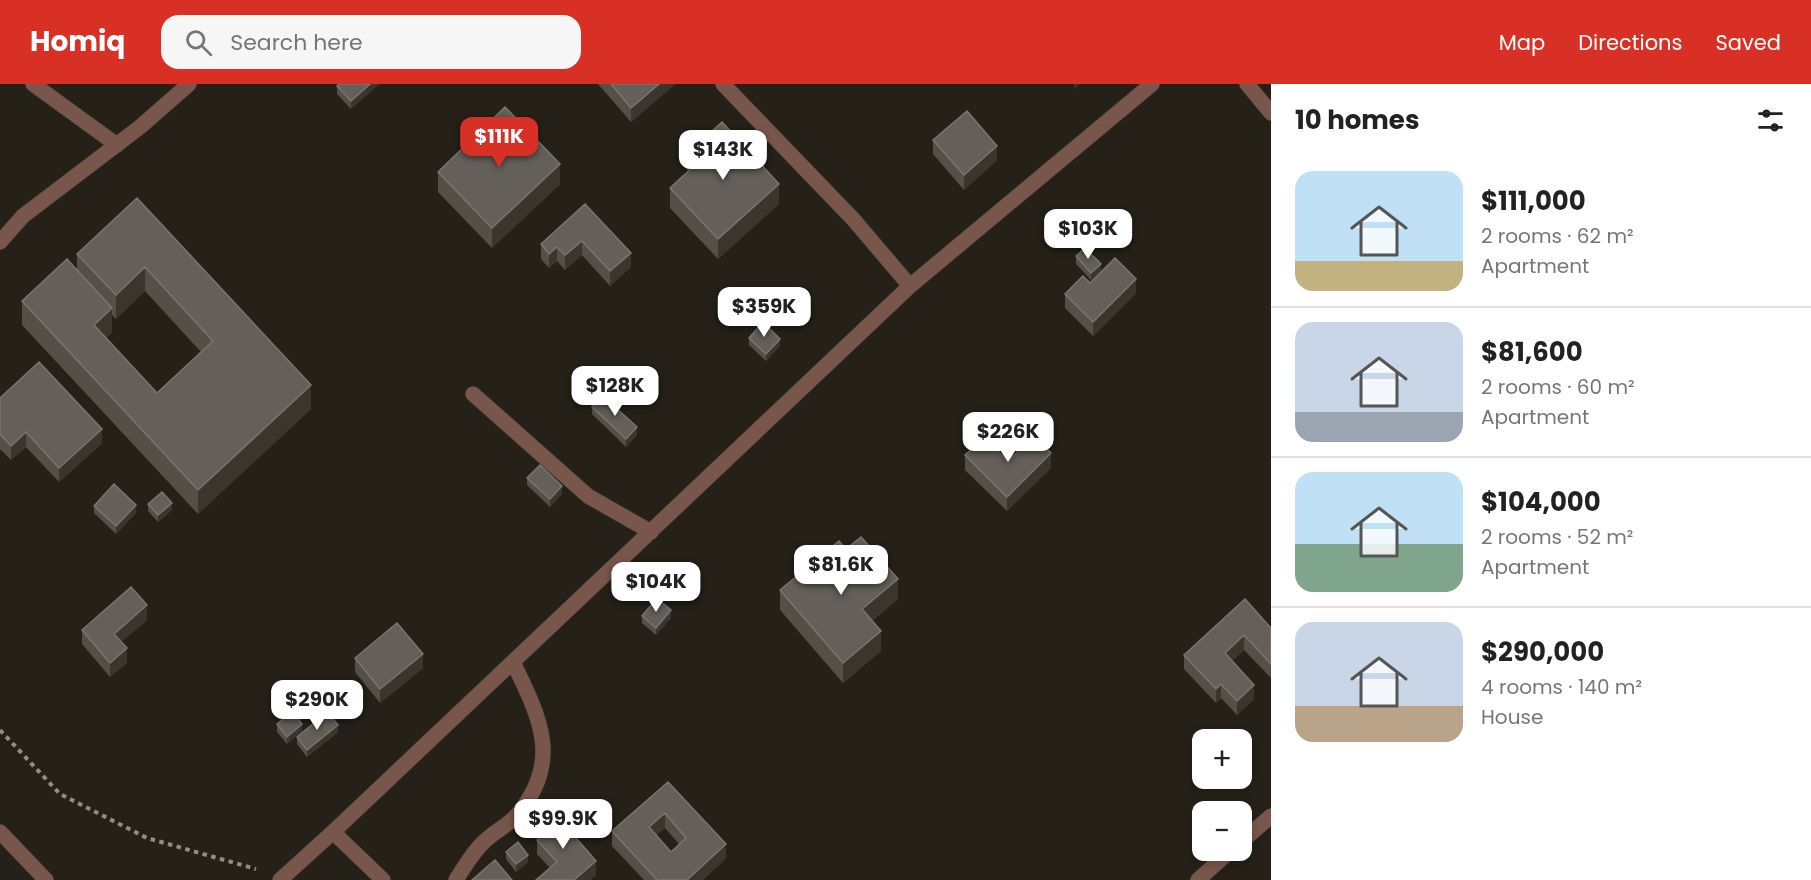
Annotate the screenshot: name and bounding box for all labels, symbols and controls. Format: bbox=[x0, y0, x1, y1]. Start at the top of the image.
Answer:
search box bbox=[161, 15, 581, 69]
text: Homiq bbox=[30, 22, 125, 61]
icon: search bbox=[182, 26, 215, 59]
text: Search here bbox=[230, 27, 363, 58]
text: Map bbox=[1499, 28, 1545, 57]
text: Directions bbox=[1578, 28, 1682, 57]
text: Saved bbox=[1715, 28, 1781, 57]
text: 10 homes bbox=[1295, 102, 1419, 138]
icon: filters bbox=[1754, 104, 1787, 137]
pin: $111K bbox=[457, 117, 541, 168]
text: $111K bbox=[474, 122, 524, 150]
pin: $143K bbox=[681, 130, 765, 181]
text: $143K bbox=[693, 135, 753, 163]
text: $111,000 bbox=[1481, 183, 1586, 219]
icon: home bbox=[1343, 195, 1415, 267]
pin: $103K bbox=[1046, 209, 1130, 260]
text: $103K bbox=[1058, 214, 1118, 242]
text: 2 rooms · 62 m² bbox=[1481, 222, 1634, 250]
text: Apartment bbox=[1481, 252, 1589, 280]
pin: $359K bbox=[722, 287, 806, 338]
text: $359K bbox=[732, 292, 796, 320]
text: $81,600 bbox=[1481, 334, 1583, 370]
icon: home bbox=[1343, 346, 1415, 418]
pin: $128K bbox=[573, 366, 657, 417]
text: $128K bbox=[586, 371, 645, 399]
text: 2 rooms · 60 m² bbox=[1481, 373, 1635, 401]
text: Apartment bbox=[1481, 403, 1589, 431]
pin: $226K bbox=[966, 412, 1050, 463]
text: $226K bbox=[977, 417, 1039, 445]
text: $104,000 bbox=[1481, 484, 1601, 520]
icon: home bbox=[1343, 496, 1415, 568]
text: 2 rooms · 52 m² bbox=[1481, 523, 1633, 551]
pin: $81.6K bbox=[792, 545, 890, 596]
text: $81.6K bbox=[808, 550, 874, 578]
text: Apartment bbox=[1481, 553, 1589, 581]
pin: $104K bbox=[614, 562, 698, 613]
text: $104K bbox=[625, 567, 687, 595]
text: $290,000 bbox=[1481, 634, 1604, 670]
icon: home bbox=[1343, 646, 1415, 718]
text: 4 rooms · 140 m² bbox=[1481, 673, 1642, 701]
pin: $290K bbox=[275, 680, 359, 731]
text: $290K bbox=[285, 685, 349, 713]
text: House bbox=[1481, 703, 1543, 731]
map controls bbox=[1192, 729, 1252, 861]
button: + bbox=[1192, 729, 1252, 789]
pin: $99.9K bbox=[514, 799, 612, 850]
button: − bbox=[1192, 801, 1252, 861]
text: $99.9K bbox=[528, 804, 598, 832]

